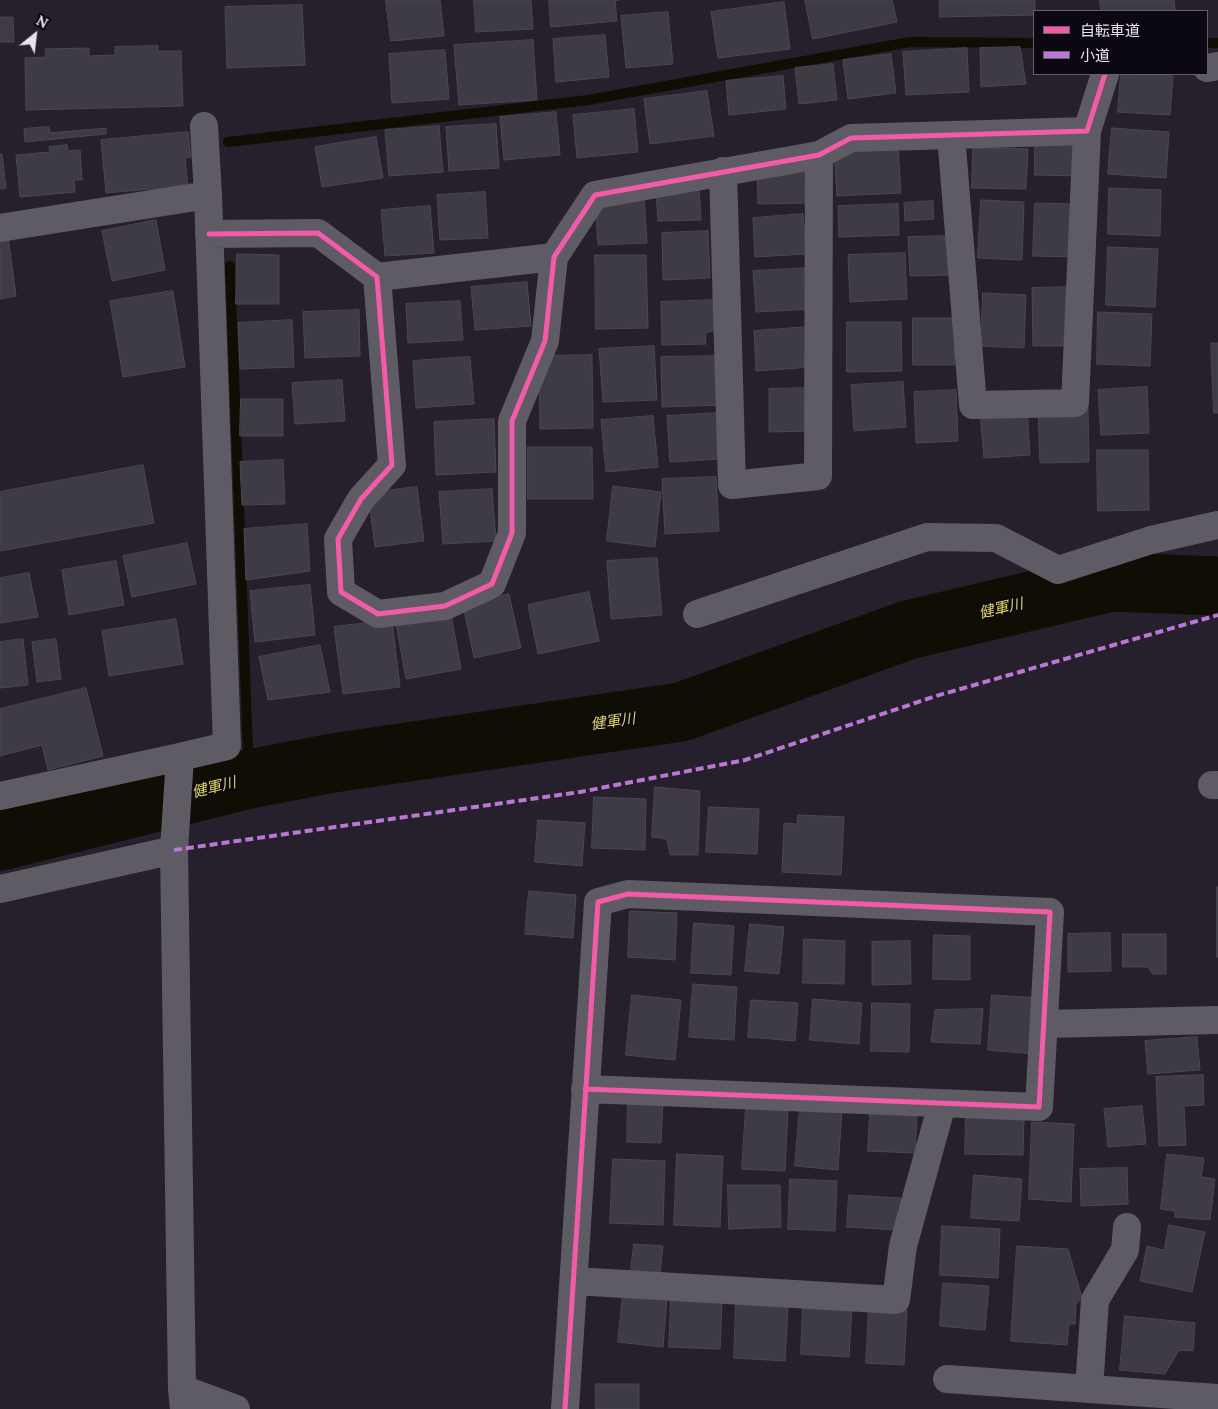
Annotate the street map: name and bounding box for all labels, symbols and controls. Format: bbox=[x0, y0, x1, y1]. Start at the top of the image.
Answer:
north arrow bbox=[10, 10, 60, 60]
legend bbox=[1033, 10, 1208, 75]
text: N bbox=[33, 11, 51, 32]
text: 自転車道 bbox=[1080, 21, 1140, 40]
text: 小道 bbox=[1080, 46, 1110, 65]
water label: 健軍川 bbox=[977, 595, 1025, 623]
water label: 健軍川 bbox=[589, 710, 637, 734]
water label: 健軍川 bbox=[190, 774, 238, 802]

